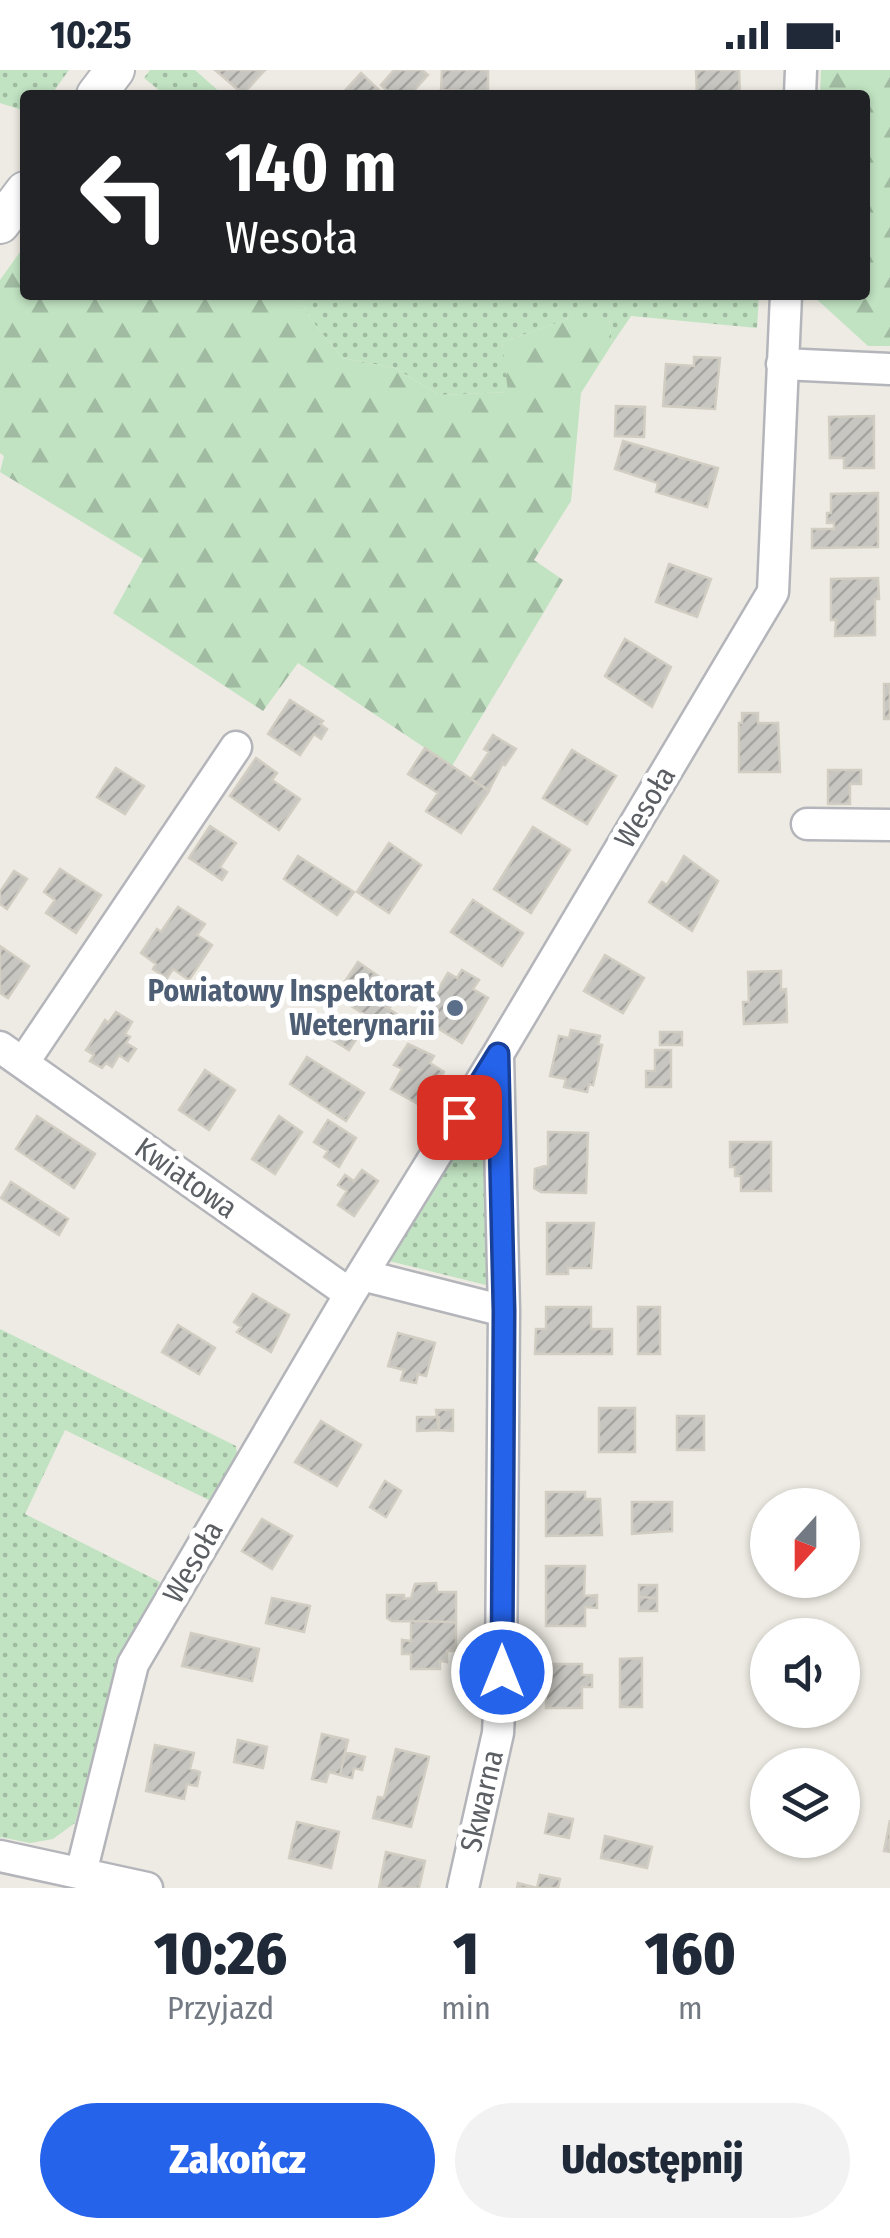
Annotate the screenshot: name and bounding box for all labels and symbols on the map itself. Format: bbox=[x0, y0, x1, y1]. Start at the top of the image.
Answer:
street label: Wesoła bbox=[607, 760, 683, 854]
place label: Powiatowy Inspektorat Weterynarii bbox=[148, 973, 435, 1043]
marker: Powiatowy Inspektorat Weterynarii bbox=[444, 997, 466, 1019]
pin bbox=[417, 1075, 502, 1160]
street label: Kwiatowa bbox=[128, 1130, 244, 1226]
north arrow bbox=[750, 1488, 860, 1598]
street label: Wesoła bbox=[155, 1515, 231, 1609]
position arrow bbox=[450, 1620, 554, 1724]
street label: Skwarna bbox=[453, 1746, 511, 1856]

